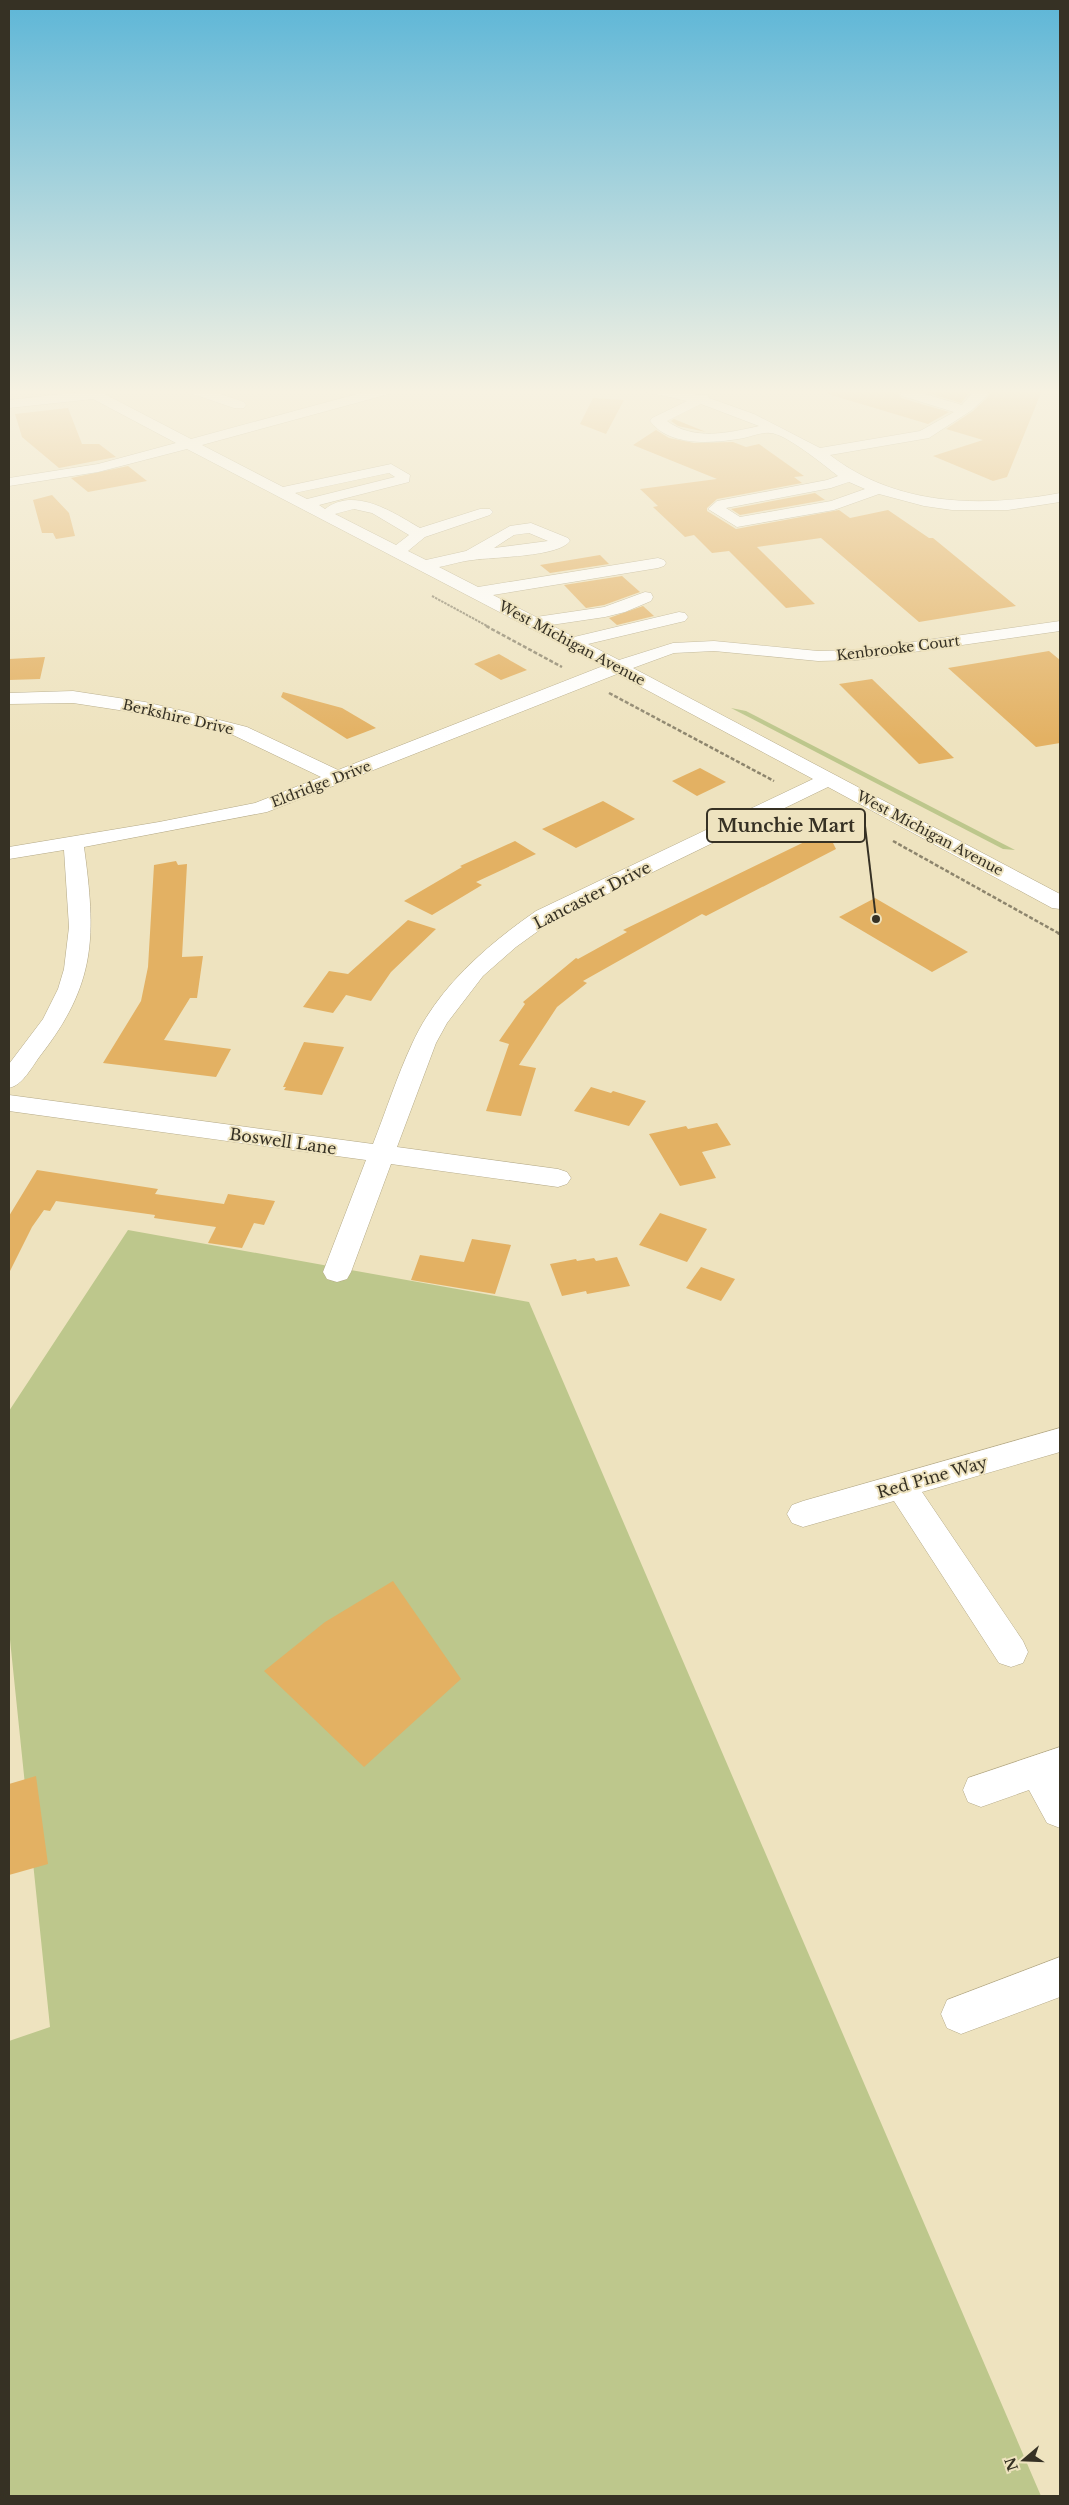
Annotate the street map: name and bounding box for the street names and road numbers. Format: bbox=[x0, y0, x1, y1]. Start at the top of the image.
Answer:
street label: West Michigan Avenue bbox=[495, 596, 648, 689]
street label: Kenbrooke Court bbox=[835, 631, 961, 664]
street label: Berkshire Drive bbox=[121, 695, 235, 739]
street label: Eldridge Drive bbox=[269, 757, 373, 811]
street label: West Michigan Avenue bbox=[853, 786, 1006, 879]
street label: Lancaster Drive bbox=[530, 857, 654, 933]
street label: Boswell Lane bbox=[228, 1124, 338, 1158]
street label: Red Pine Way bbox=[875, 1451, 990, 1502]

